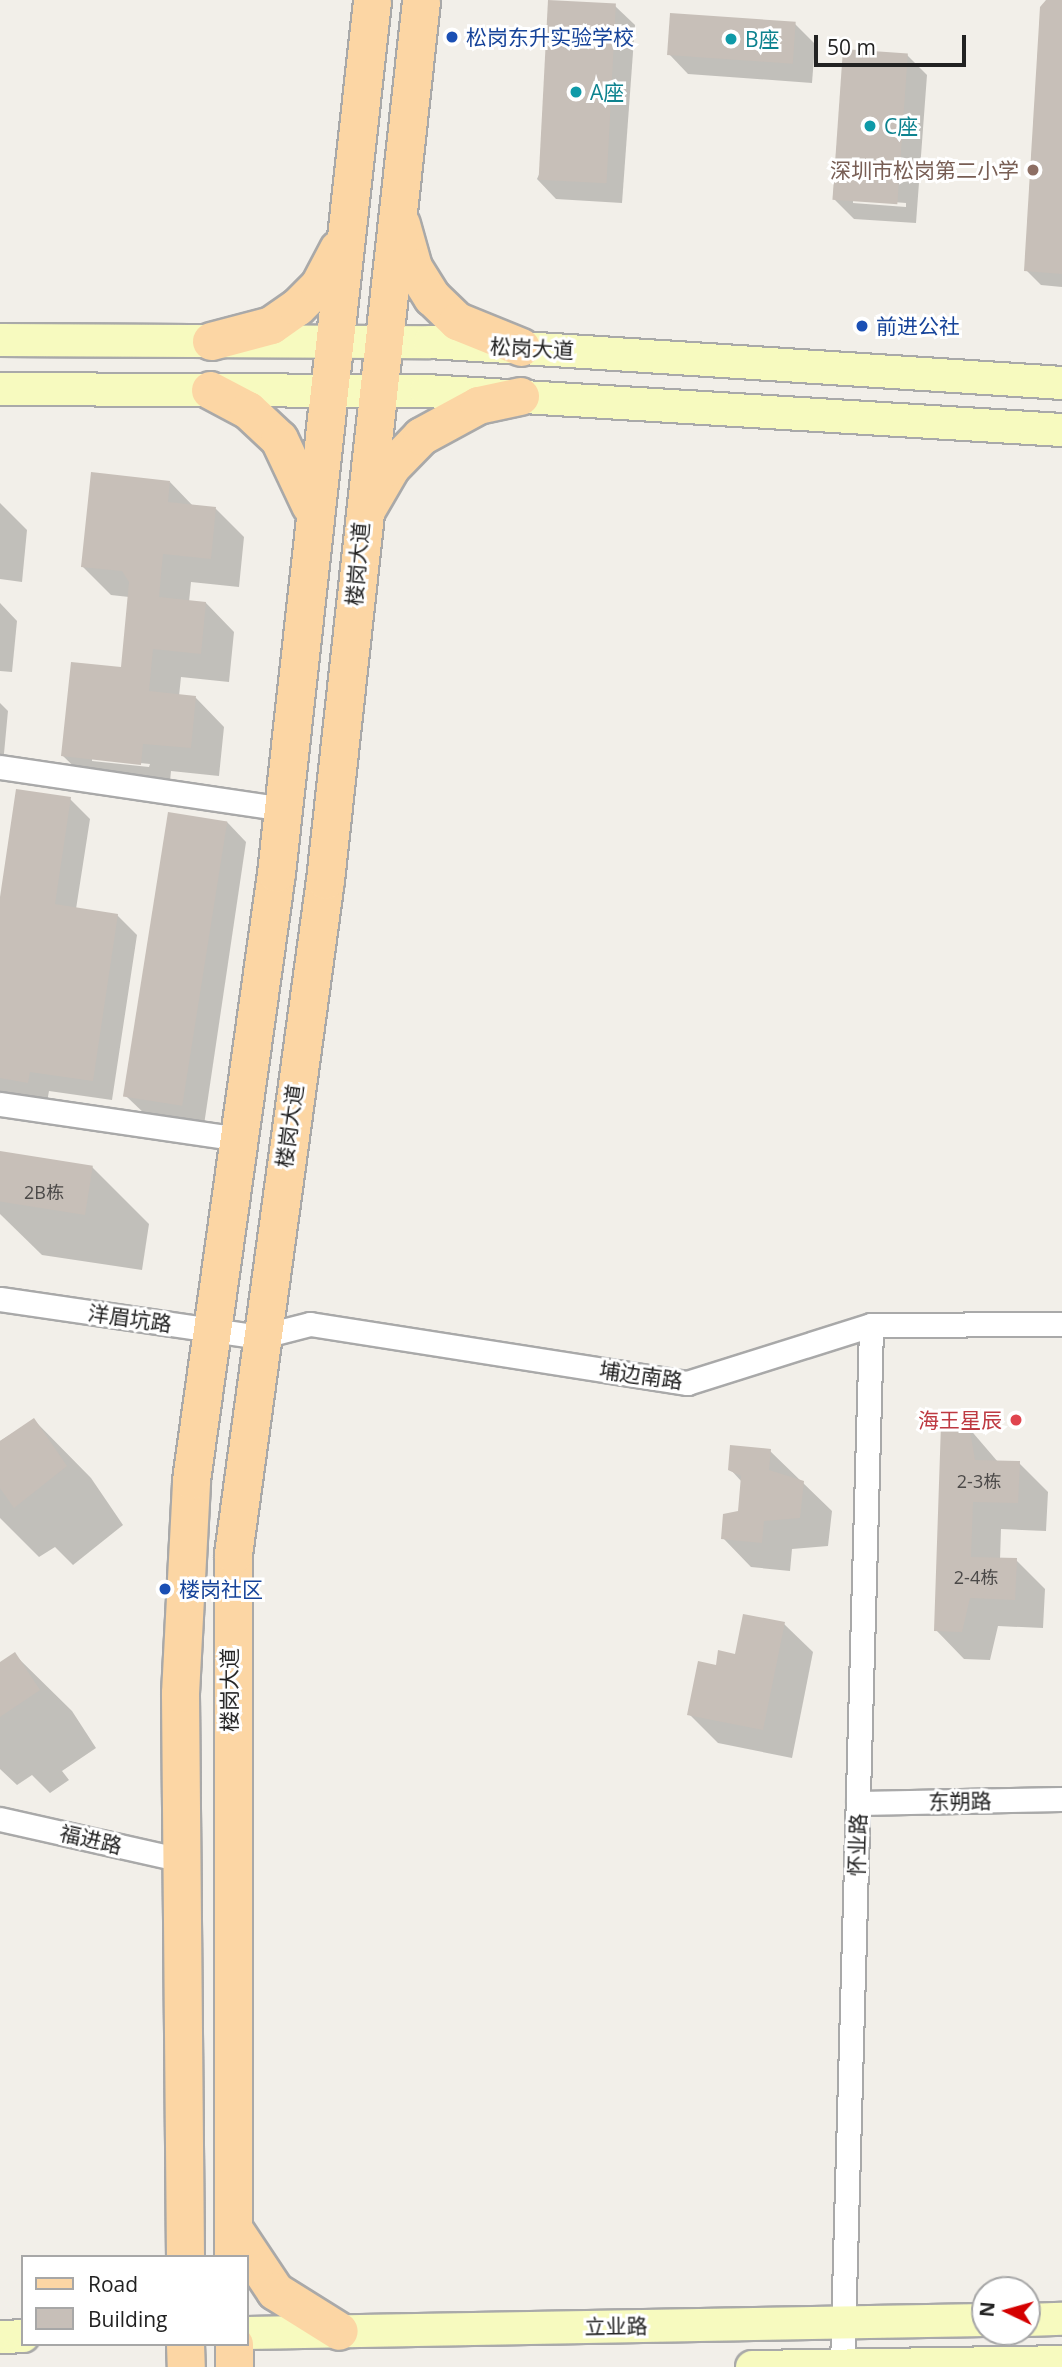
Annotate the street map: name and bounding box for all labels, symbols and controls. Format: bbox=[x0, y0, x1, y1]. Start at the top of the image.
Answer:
scale bar bbox=[817, 21, 969, 65]
place label: 松岗东升实验学校 bbox=[466, 24, 634, 50]
place label: B座 bbox=[745, 26, 780, 52]
marker: 松岗东升实验学校 bbox=[444, 29, 460, 45]
marker: B座 bbox=[723, 31, 739, 47]
text: 50 m bbox=[827, 33, 876, 61]
place label: A座 bbox=[590, 79, 624, 105]
marker: A座 bbox=[568, 84, 584, 100]
place label: C座 bbox=[884, 113, 918, 139]
marker: C座 bbox=[862, 118, 878, 134]
place label: 深圳市松岗第二小学 bbox=[830, 157, 1019, 183]
marker: 深圳市松岗第二小学 bbox=[1025, 162, 1041, 178]
place label: 前进公社 bbox=[876, 313, 960, 339]
marker: 前进公社 bbox=[854, 318, 870, 334]
street label: 松岗大道 bbox=[489, 333, 575, 363]
street label: 楼岗大道 bbox=[341, 521, 373, 607]
street label: 楼岗大道 bbox=[271, 1083, 307, 1169]
house number: 2B栋 bbox=[24, 1181, 64, 1203]
street label: 洋眉坑路 bbox=[87, 1300, 173, 1336]
street label: 埔边南路 bbox=[598, 1357, 684, 1393]
place label: 海王星辰 bbox=[918, 1407, 1002, 1433]
marker: 海王星辰 bbox=[1008, 1412, 1024, 1428]
house number: 2-3栋 bbox=[957, 1470, 1001, 1492]
house number: 2-4栋 bbox=[954, 1566, 998, 1588]
place label: 楼岗社区 bbox=[179, 1576, 263, 1602]
marker: 楼岗社区 bbox=[157, 1581, 173, 1597]
street label: 楼岗大道 bbox=[216, 1648, 242, 1732]
street label: 东朔路 bbox=[928, 1788, 992, 1814]
street label: 怀业路 bbox=[843, 1813, 871, 1877]
street label: 福进路 bbox=[57, 1820, 125, 1858]
legend bbox=[21, 2255, 248, 2346]
text: Road bbox=[88, 2270, 138, 2298]
north arrow bbox=[971, 2276, 1041, 2346]
text: N bbox=[973, 2301, 1001, 2318]
text: Building bbox=[88, 2305, 167, 2333]
street label: 立业路 bbox=[584, 2313, 648, 2339]

